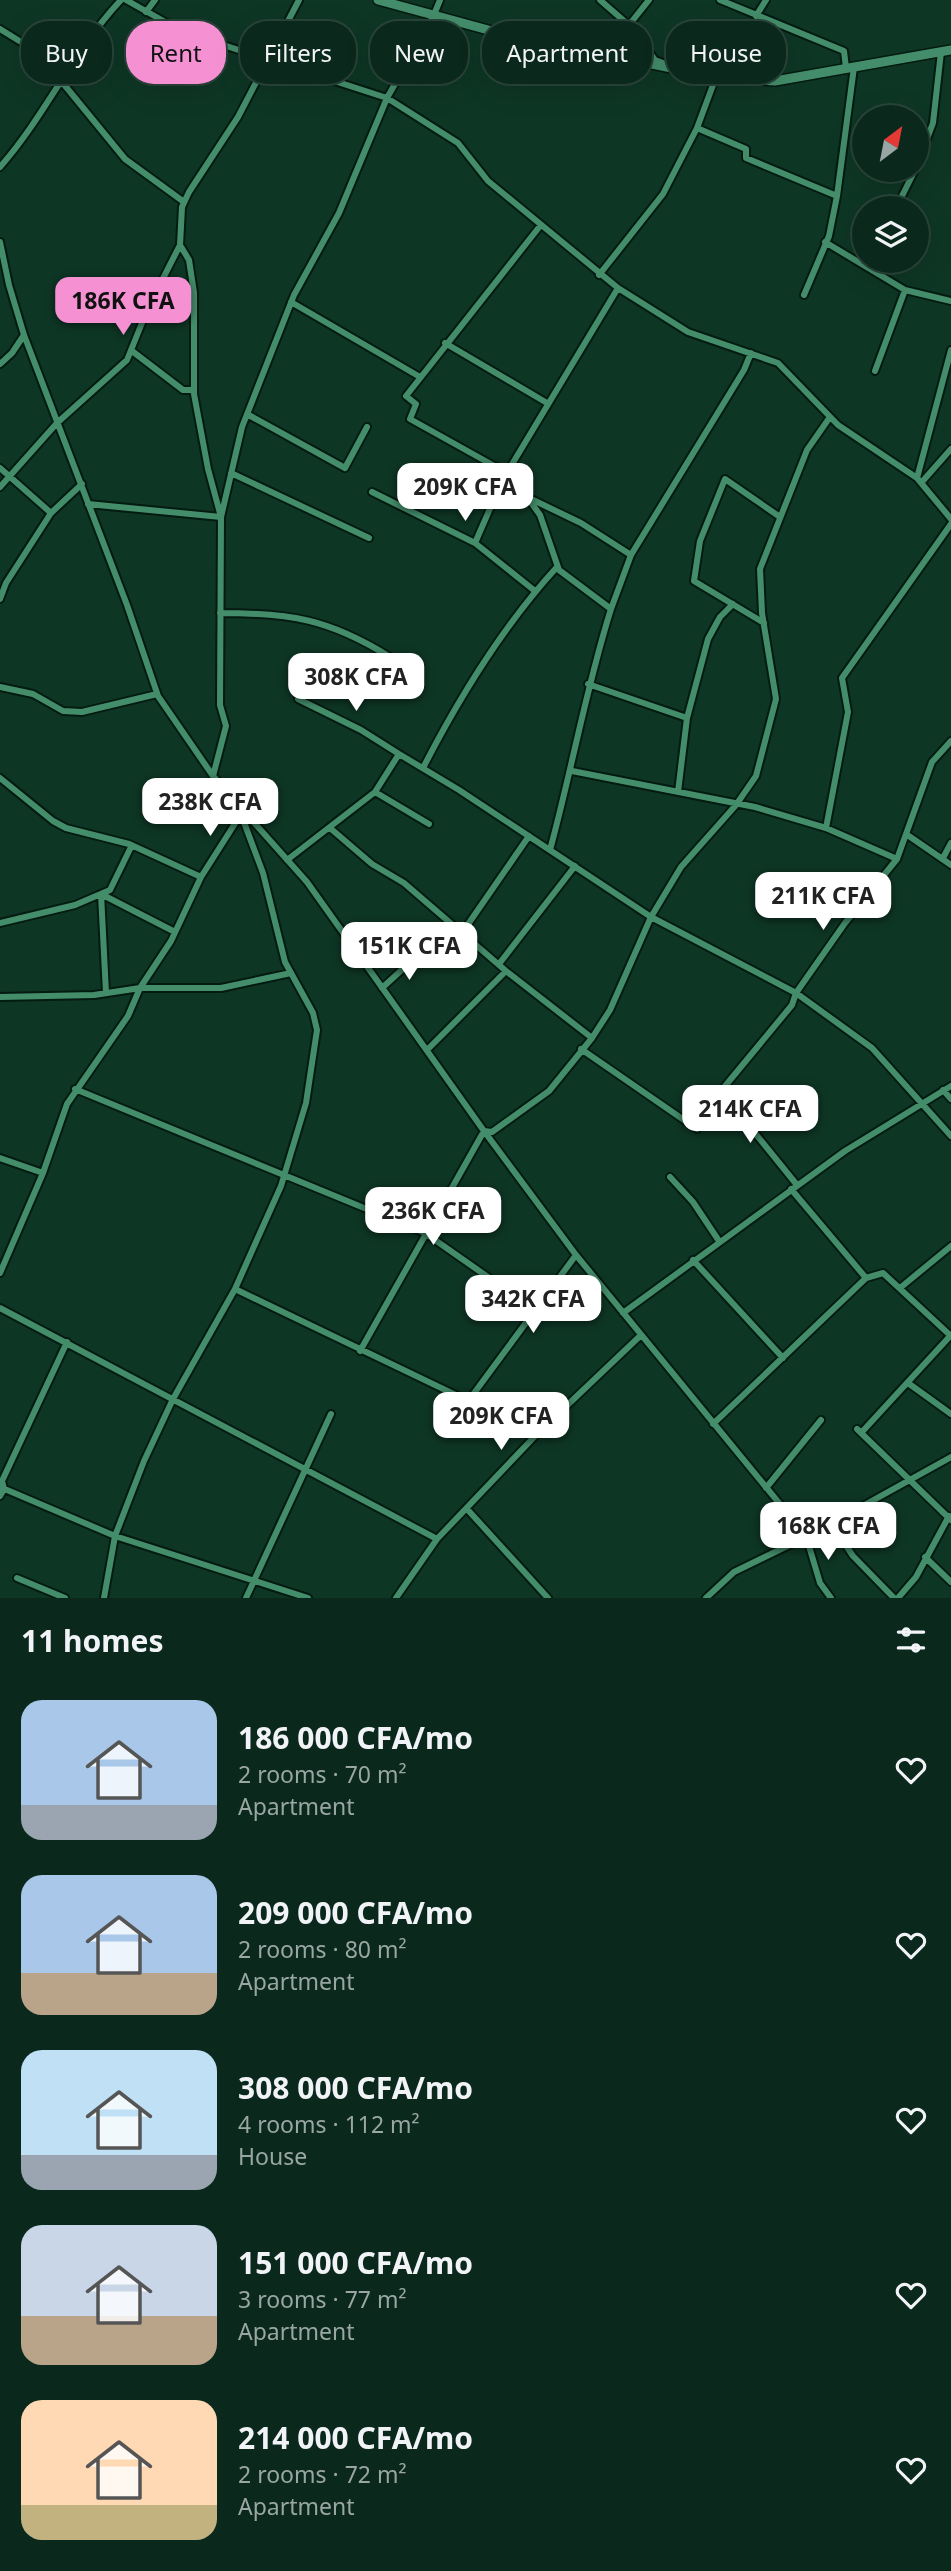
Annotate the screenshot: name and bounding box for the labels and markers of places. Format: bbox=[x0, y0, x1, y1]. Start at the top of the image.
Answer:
pin: 186K CFA bbox=[51, 278, 195, 337]
pin: 209K CFA bbox=[393, 463, 537, 523]
pin: 308K CFA bbox=[284, 654, 428, 713]
pin: 238K CFA bbox=[138, 778, 282, 838]
pin: 211K CFA bbox=[751, 872, 895, 932]
pin: 151K CFA bbox=[337, 922, 481, 982]
pin: 214K CFA bbox=[678, 1086, 822, 1145]
pin: 236K CFA bbox=[361, 1188, 505, 1247]
pin: 342K CFA bbox=[461, 1276, 605, 1335]
pin: 209K CFA bbox=[429, 1392, 573, 1452]
pin: 168K CFA bbox=[756, 1502, 900, 1562]

